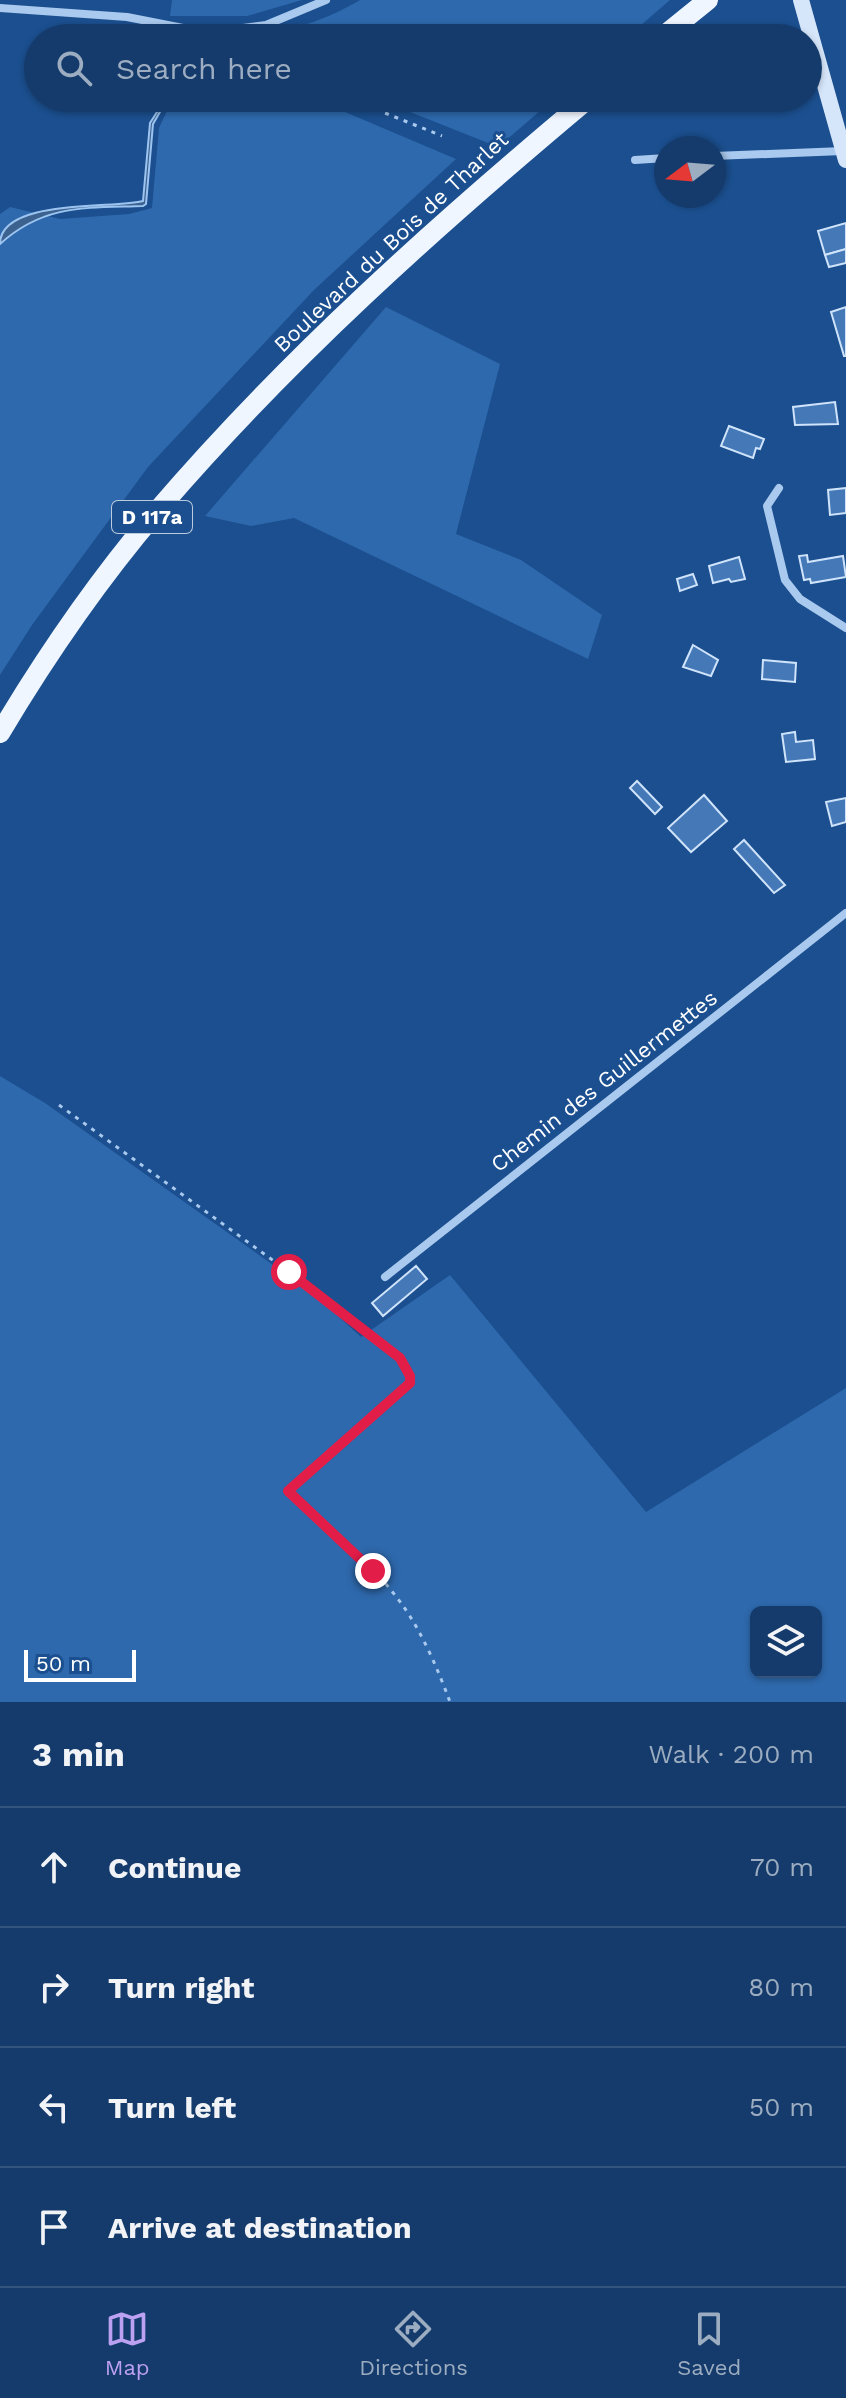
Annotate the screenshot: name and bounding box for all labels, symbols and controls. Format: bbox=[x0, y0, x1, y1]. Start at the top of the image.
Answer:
search box bbox=[24, 24, 822, 112]
icon: search bbox=[52, 46, 96, 90]
text: Search here bbox=[116, 51, 292, 86]
street label: Boulevard du Bois de Tharlet bbox=[269, 127, 513, 357]
north arrow bbox=[654, 136, 726, 208]
road number: D 117a bbox=[112, 501, 192, 533]
street label: Chemin des Guillermettes bbox=[486, 985, 722, 1177]
route start bbox=[271, 1254, 307, 1290]
route end bbox=[355, 1553, 391, 1589]
map controls bbox=[750, 1606, 822, 1678]
button: layers bbox=[750, 1606, 822, 1678]
scale bar bbox=[24, 1646, 136, 1682]
text: 50 m bbox=[36, 1651, 91, 1676]
text: 3 min bbox=[32, 1734, 125, 1774]
text: Walk · 200 m bbox=[648, 1739, 814, 1769]
icon: ahead bbox=[32, 1845, 76, 1889]
text: Continue bbox=[108, 1850, 241, 1885]
text: 70 m bbox=[750, 1852, 814, 1882]
icon: right bbox=[32, 1965, 76, 2009]
text: Turn right bbox=[108, 1970, 254, 2005]
text: 80 m bbox=[748, 1972, 814, 2002]
icon: left bbox=[32, 2085, 76, 2129]
text: Turn left bbox=[108, 2090, 236, 2125]
text: 50 m bbox=[749, 2092, 814, 2122]
icon: arrive bbox=[32, 2205, 76, 2249]
text: Arrive at destination bbox=[108, 2210, 412, 2245]
tab: Map bbox=[105, 2307, 150, 2380]
tab: Directions bbox=[359, 2307, 468, 2380]
tab: Saved bbox=[677, 2307, 741, 2380]

